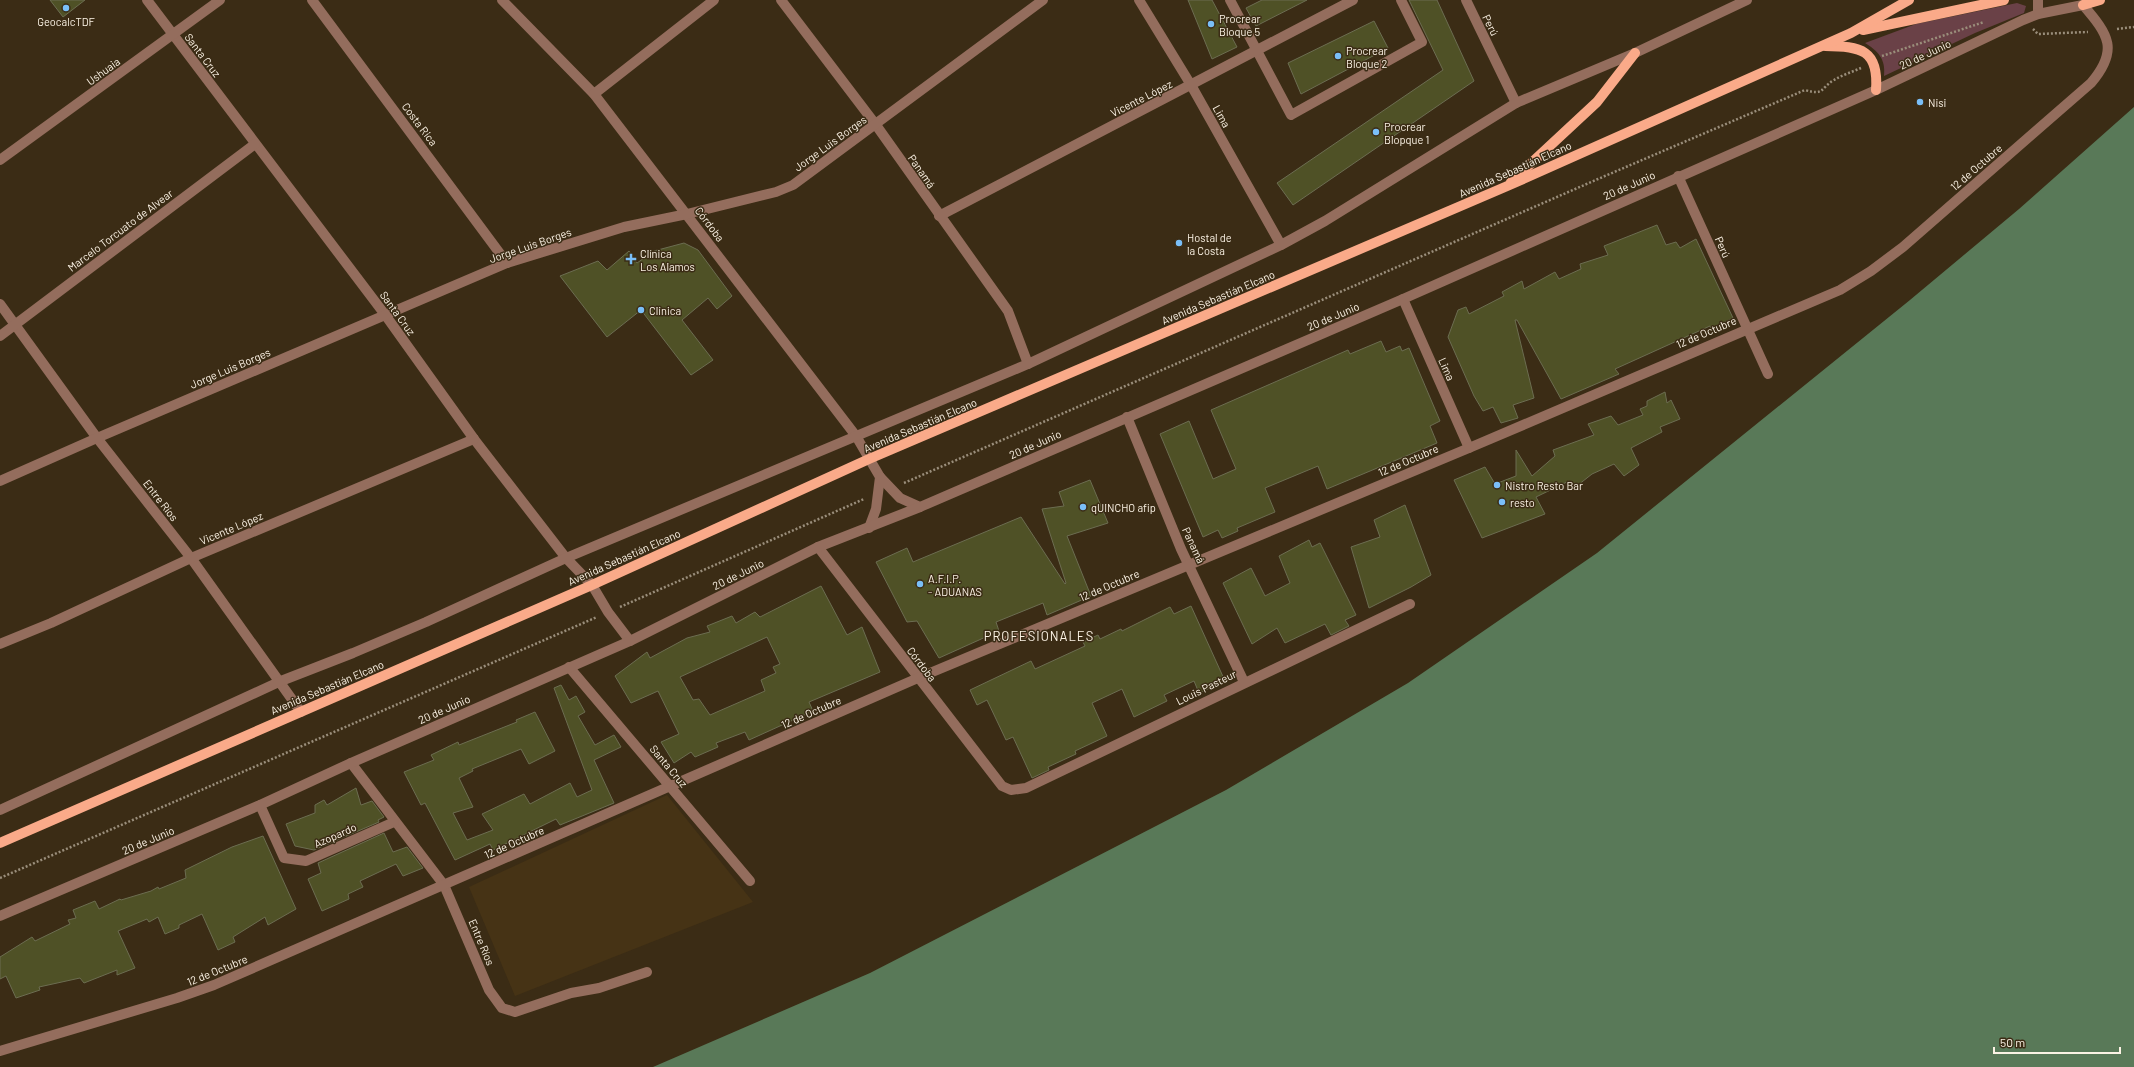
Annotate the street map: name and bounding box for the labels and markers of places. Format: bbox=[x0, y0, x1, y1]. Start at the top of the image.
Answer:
marker: GeocalcTDF bbox=[61, 3, 71, 13]
place label: Procrear Bloque 5 bbox=[1219, 12, 1261, 38]
place label: GeocalcTDF bbox=[37, 15, 95, 28]
marker: Procrear Bloque 5 bbox=[1206, 19, 1216, 29]
place label: Procrear Bloque 2 bbox=[1346, 44, 1388, 70]
marker: Procrear Bloque 2 bbox=[1333, 51, 1343, 61]
place label: Nisi bbox=[1928, 96, 1947, 109]
marker: Nisi bbox=[1915, 97, 1925, 107]
place label: Procrear Blopque 1 bbox=[1384, 120, 1429, 146]
marker: Procrear Blopque 1 bbox=[1371, 127, 1381, 137]
place label: Hostal de la Costa bbox=[1187, 231, 1232, 257]
marker: Hostal de la Costa bbox=[1174, 238, 1184, 248]
place label: Clínica Los Alamos bbox=[640, 247, 695, 273]
marker: Clínica Los Alamos bbox=[625, 253, 637, 265]
place label: Clinica bbox=[649, 304, 681, 317]
marker: Clinica bbox=[636, 305, 646, 315]
place label: Nistro Resto Bar bbox=[1505, 479, 1583, 492]
marker: Nistro Resto Bar bbox=[1492, 480, 1502, 490]
place label: resto bbox=[1510, 496, 1535, 509]
marker: resto bbox=[1497, 497, 1507, 507]
place label: qUINCHO afip bbox=[1091, 501, 1156, 514]
marker: qUINCHO afip bbox=[1078, 502, 1088, 512]
place label: A.F.I.P. - ADUANAS bbox=[928, 572, 982, 598]
marker: A.F.I.P. - ADUANAS bbox=[915, 579, 925, 589]

